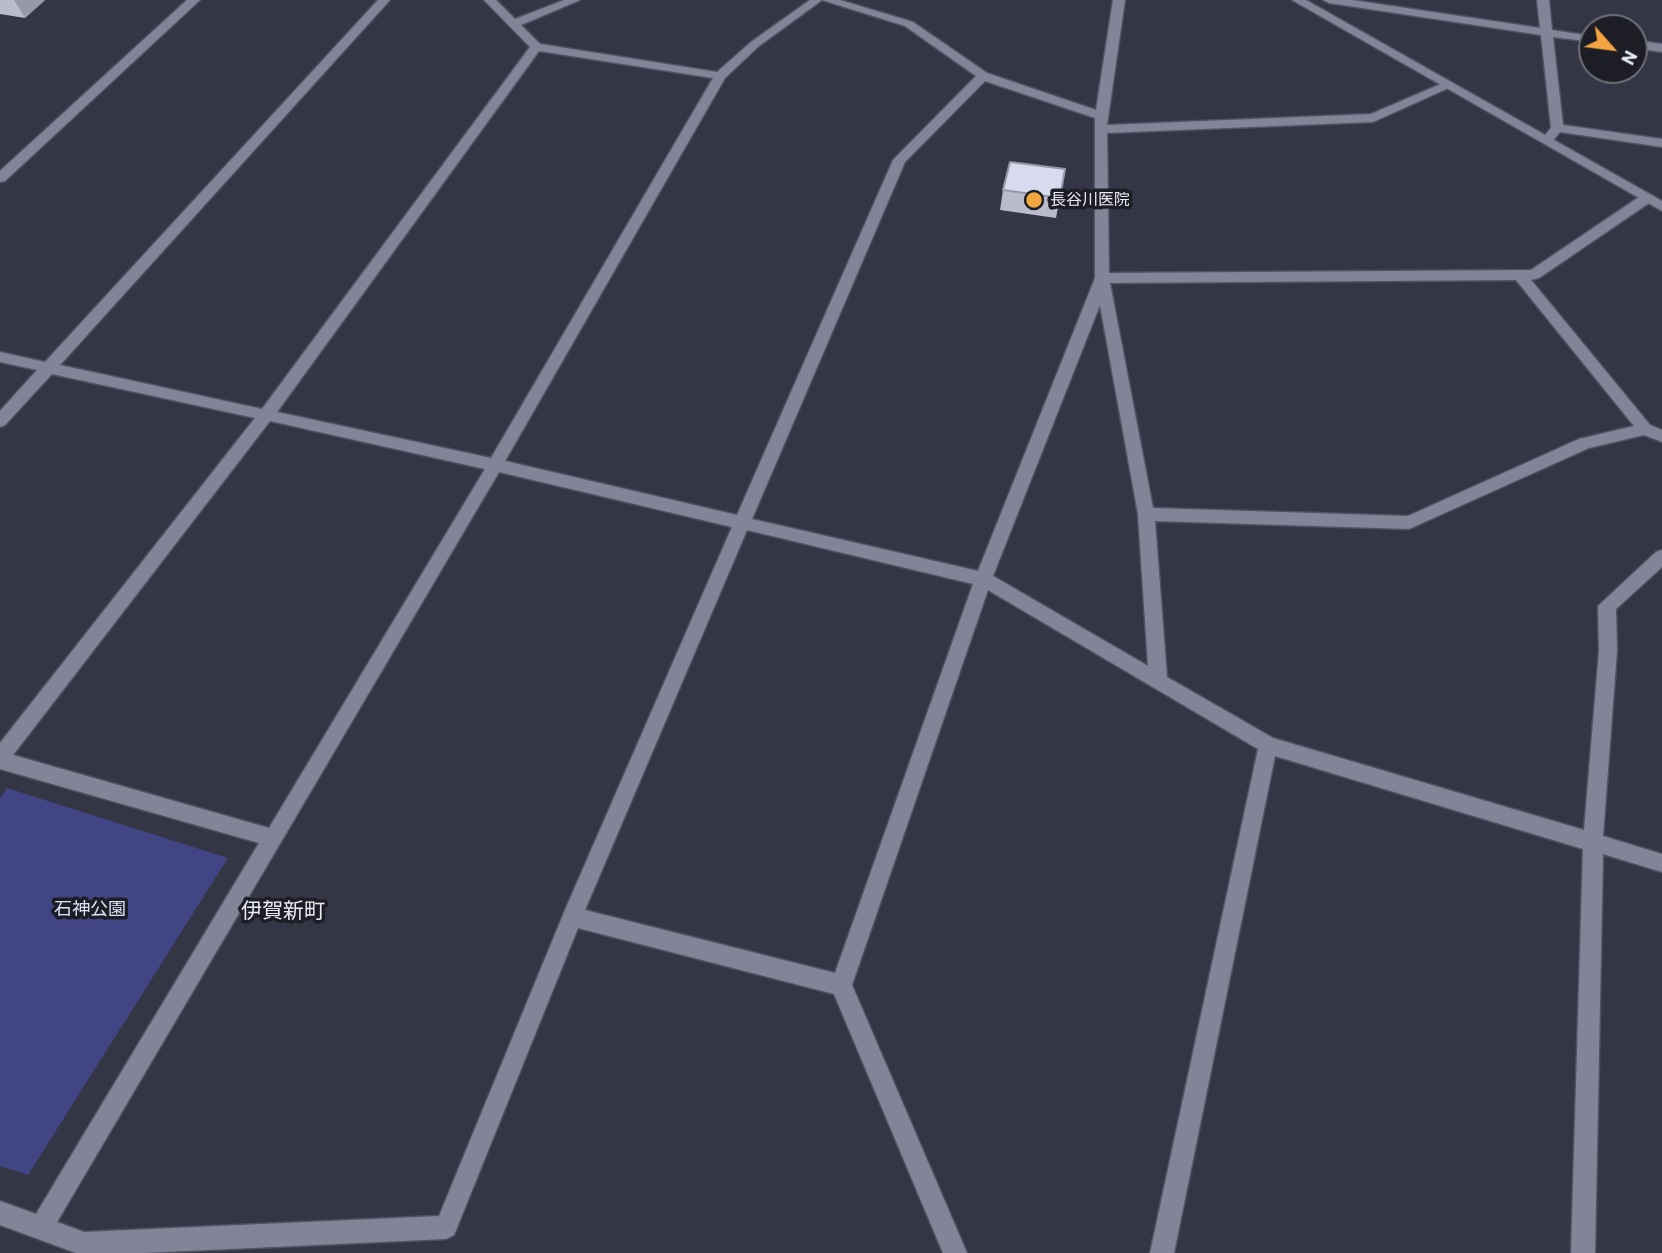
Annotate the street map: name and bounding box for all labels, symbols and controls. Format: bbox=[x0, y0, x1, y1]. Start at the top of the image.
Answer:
north arrow bbox=[1578, 14, 1648, 84]
text: N bbox=[1617, 47, 1643, 69]
marker: 長谷川医院 bbox=[1024, 190, 1044, 210]
place label: 長谷川医院 bbox=[1050, 190, 1130, 210]
park label: 石神公園 bbox=[54, 898, 126, 920]
district label: 伊賀新町 bbox=[241, 898, 325, 924]

